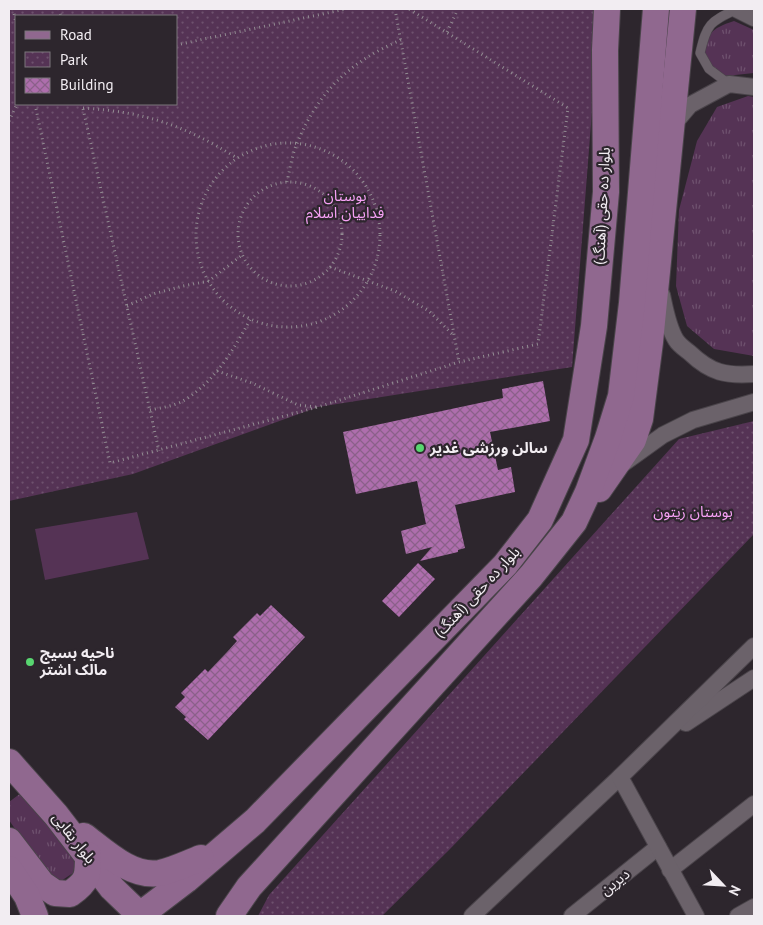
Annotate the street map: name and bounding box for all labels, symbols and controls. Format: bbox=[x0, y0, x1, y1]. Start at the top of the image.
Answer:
legend bbox=[15, 15, 178, 105]
text: Road bbox=[60, 25, 92, 44]
text: Park bbox=[60, 50, 88, 69]
text: Building bbox=[60, 75, 114, 94]
street label: بلوار ده حقی (آهنگ) bbox=[589, 147, 614, 265]
park label: بوستان فداییان اسلام bbox=[306, 186, 385, 224]
place label: سالن ورزشی غدیر bbox=[429, 438, 548, 457]
marker: سالن ورزشی غدیر bbox=[414, 442, 426, 454]
park label: بوستان زیتون bbox=[653, 502, 733, 521]
street label: بلوار ده حقی (آهنگ) bbox=[430, 542, 524, 641]
place label: ناحیه بسیج مالک اشتر bbox=[39, 643, 115, 679]
marker: ناحیه بسیج مالک اشتر bbox=[24, 656, 36, 668]
street label: بلوار بقایی bbox=[48, 808, 100, 867]
north arrow bbox=[698, 860, 748, 910]
street label: دیرین bbox=[596, 864, 633, 899]
text: N bbox=[725, 883, 745, 898]

